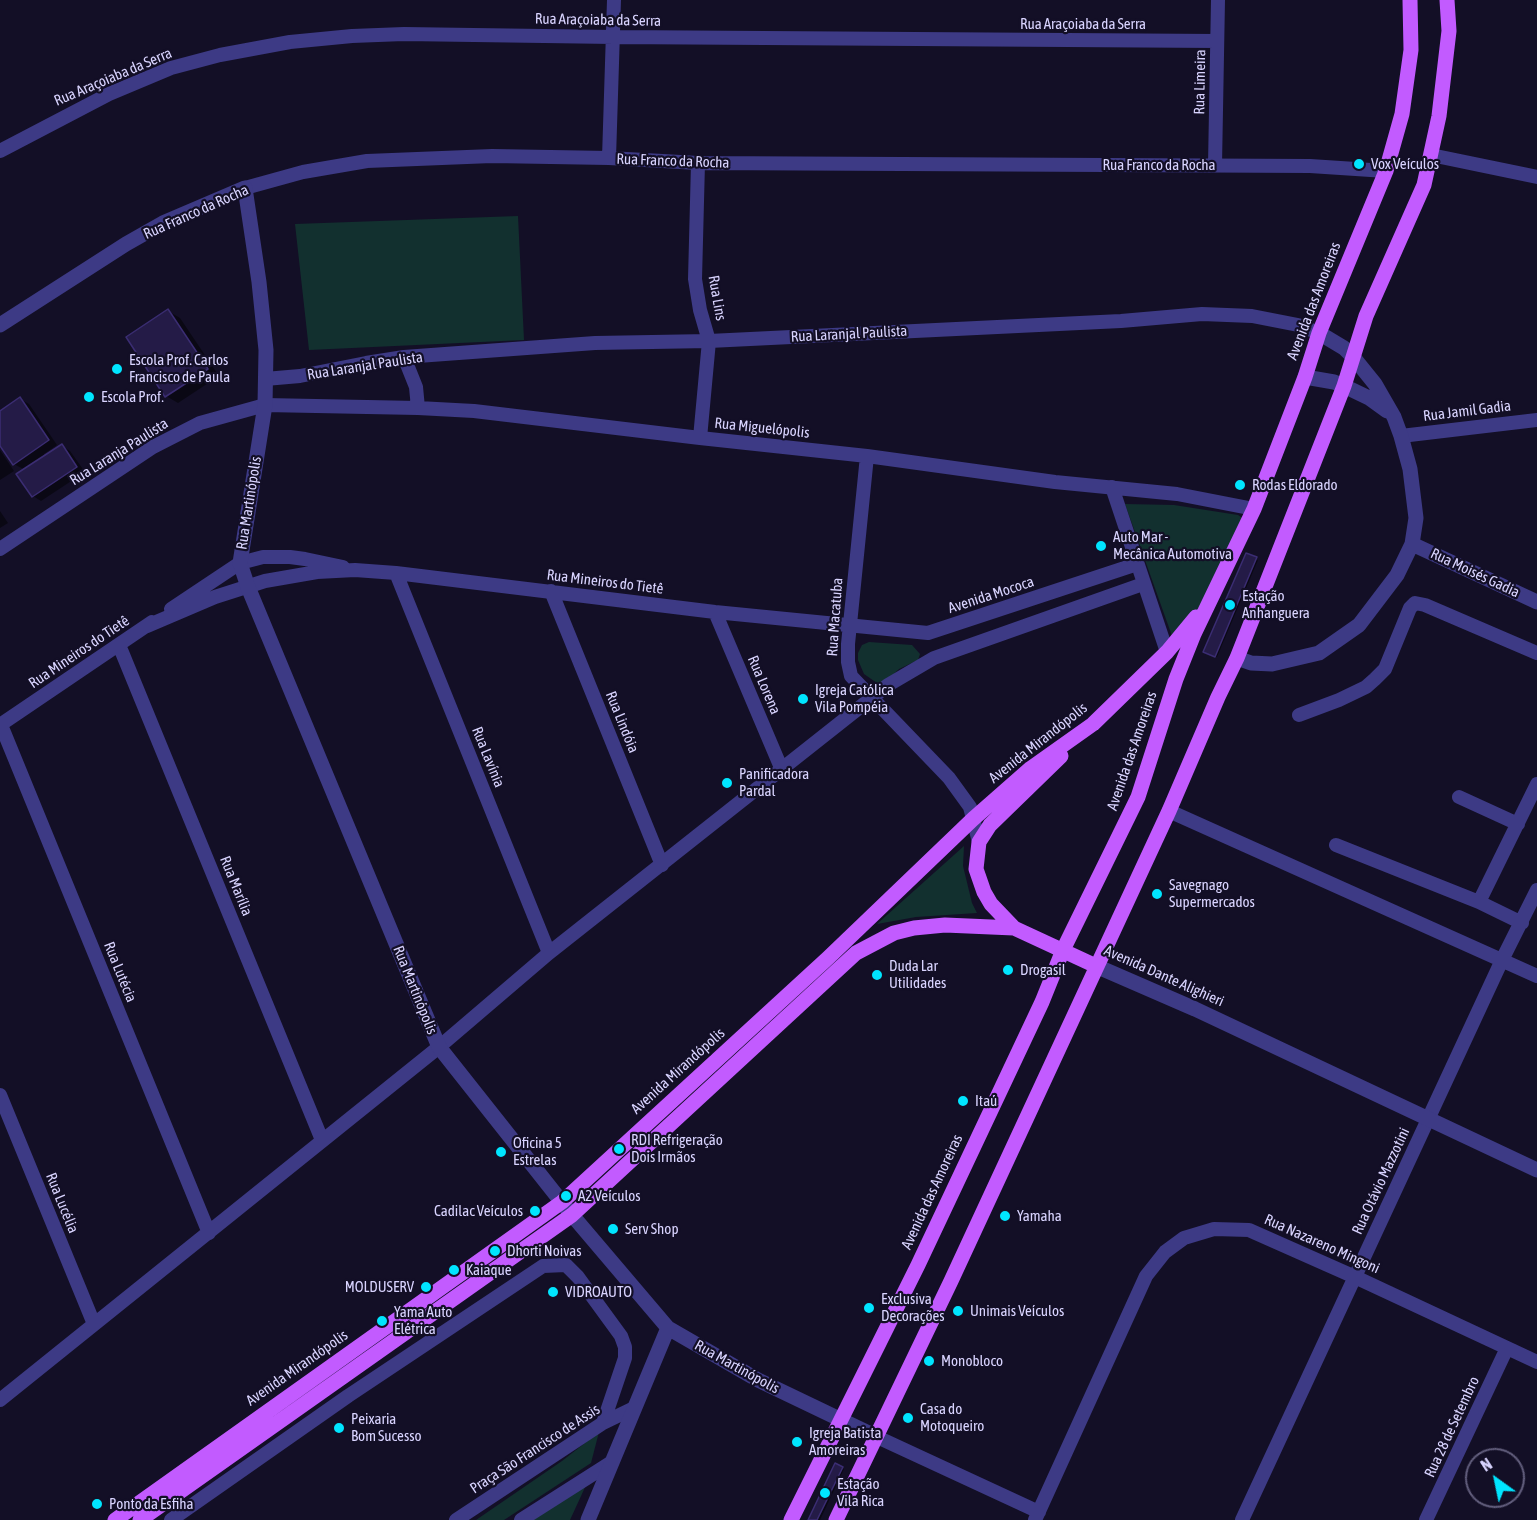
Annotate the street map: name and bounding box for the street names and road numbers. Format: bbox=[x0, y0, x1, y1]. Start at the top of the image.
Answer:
street label: Rua Araçoiaba da Serra bbox=[535, 10, 661, 30]
street label: Rua Araçoiaba da Serra bbox=[1020, 15, 1146, 33]
street label: Rua Araçoiaba da Serra bbox=[51, 44, 175, 110]
street label: Rua Limeira bbox=[1190, 49, 1210, 115]
street label: Rua Franco da Rocha bbox=[616, 150, 730, 172]
street label: Rua Franco da Rocha bbox=[1102, 156, 1216, 174]
street label: Rua Franco da Rocha bbox=[141, 181, 251, 243]
street label: Avenida das Amoreiras bbox=[1283, 240, 1345, 362]
street label: Rua Lins bbox=[704, 274, 730, 322]
street label: Rua Laranjal Paulista bbox=[790, 322, 908, 346]
street label: Rua Laranjal Paulista bbox=[306, 348, 424, 384]
street label: Rua Jamil Gadia bbox=[1422, 397, 1512, 425]
street label: Rua Miguelópolis bbox=[714, 414, 810, 442]
street label: Rua Laranja Paulista bbox=[66, 415, 172, 489]
street label: Rua Martinópolis bbox=[233, 455, 265, 551]
street label: Rua Moisés Gadia bbox=[1428, 545, 1522, 601]
street label: Rua Mineiros do Tietê bbox=[546, 566, 664, 598]
street label: Avenida Mococa bbox=[946, 573, 1036, 617]
street label: Rua Macatuba bbox=[823, 577, 847, 657]
street label: Rua Mineiros do Tietê bbox=[25, 612, 133, 692]
street label: Rua Lorena bbox=[744, 653, 784, 717]
street label: Rua Lindóia bbox=[602, 689, 642, 755]
street label: Avenida das Amoreiras bbox=[1103, 689, 1161, 813]
street label: Avenida Mirandópolis bbox=[985, 699, 1091, 787]
street label: Rua Lavínia bbox=[468, 724, 508, 790]
street label: Rua Marília bbox=[216, 853, 256, 919]
street label: Rua Lutécia bbox=[100, 939, 140, 1005]
street label: Avenida Dante Alighieri bbox=[1101, 941, 1227, 1011]
street label: Rua Martinópolis bbox=[389, 943, 441, 1037]
street label: Avenida Mirandópolis bbox=[627, 1024, 729, 1118]
street label: Rua Otávio Mazzotini bbox=[1348, 1125, 1414, 1237]
street label: Avenida das Amoreiras bbox=[897, 1132, 967, 1252]
street label: Rua Lucélia bbox=[42, 1170, 82, 1236]
street label: Rua Nazareno Mingoni bbox=[1262, 1211, 1382, 1277]
street label: Avenida Mirandópolis bbox=[243, 1326, 351, 1410]
street label: Rua Martinópolis bbox=[692, 1336, 782, 1398]
street label: Rua 28 de Setembro bbox=[1421, 1374, 1483, 1480]
street label: Praça São Francisco de Assis bbox=[467, 1400, 603, 1498]

